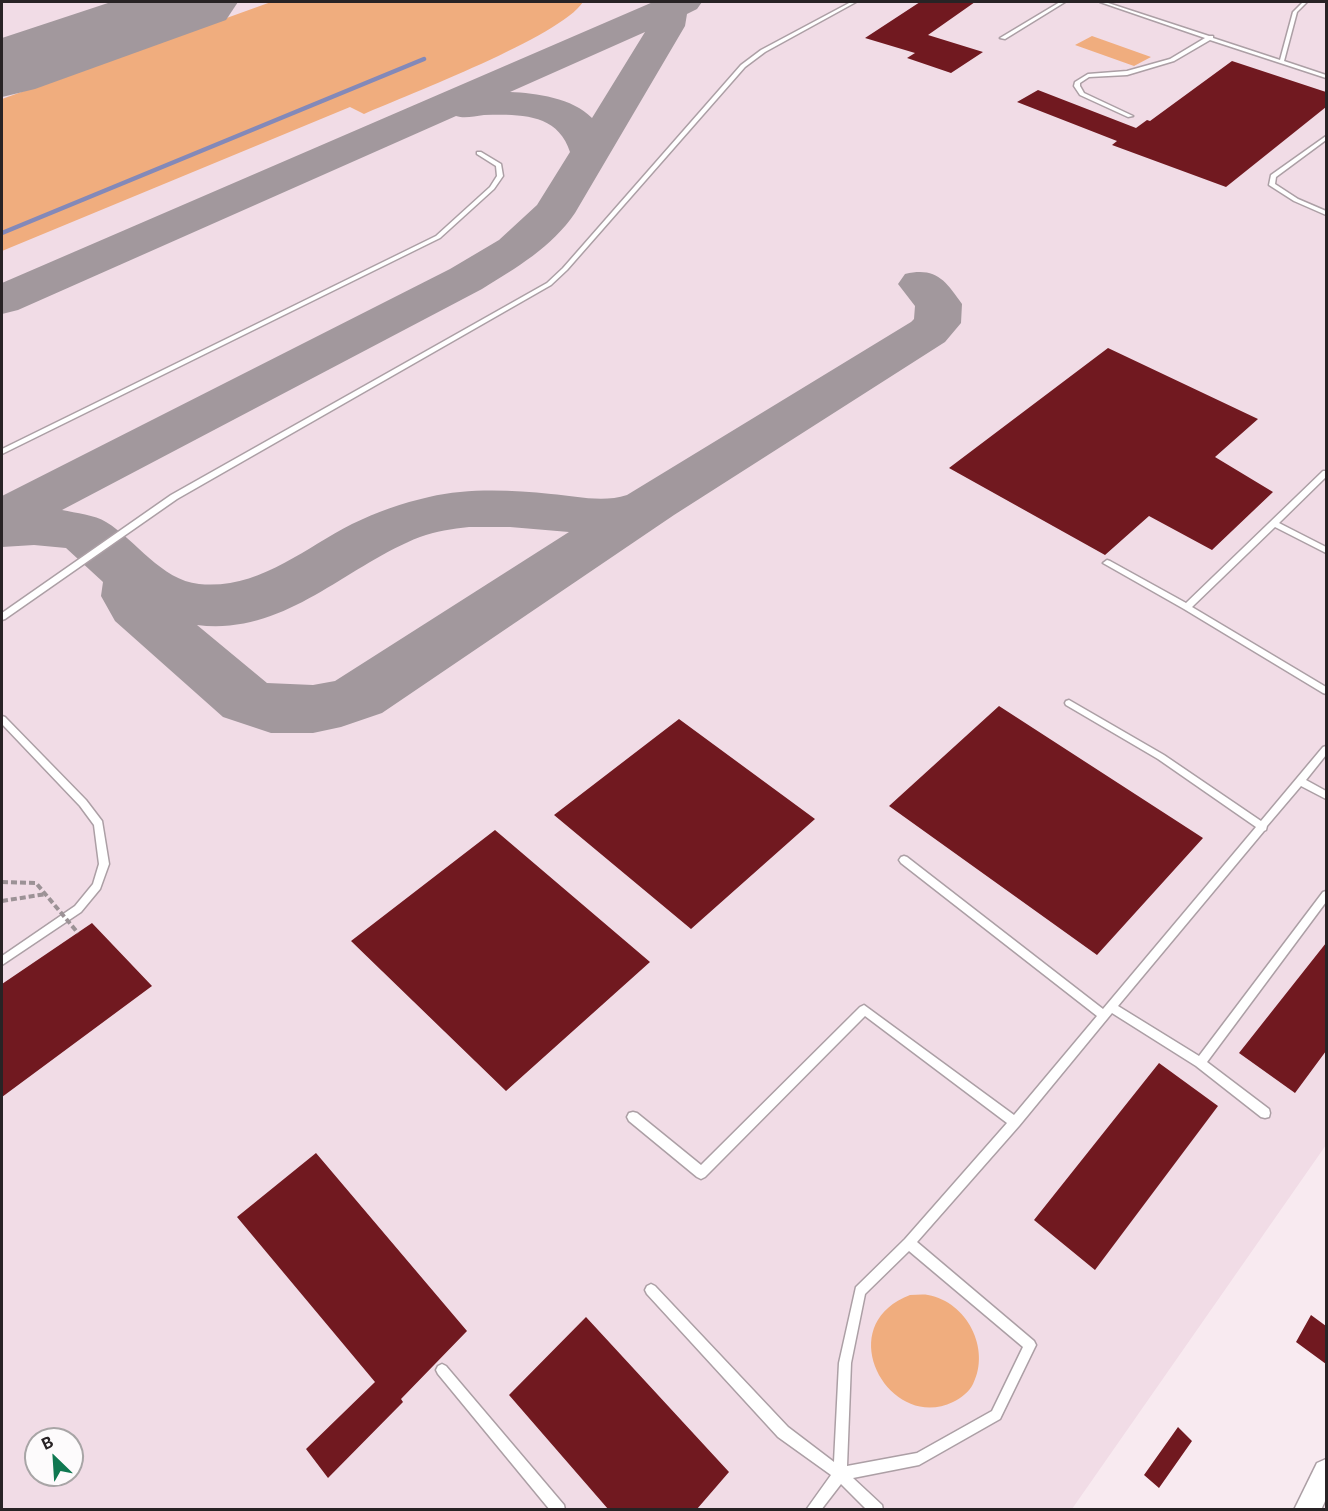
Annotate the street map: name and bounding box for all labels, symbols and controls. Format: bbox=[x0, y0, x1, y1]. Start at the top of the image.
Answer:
north arrow bbox=[24, 1427, 84, 1487]
text: B bbox=[38, 1431, 56, 1454]

